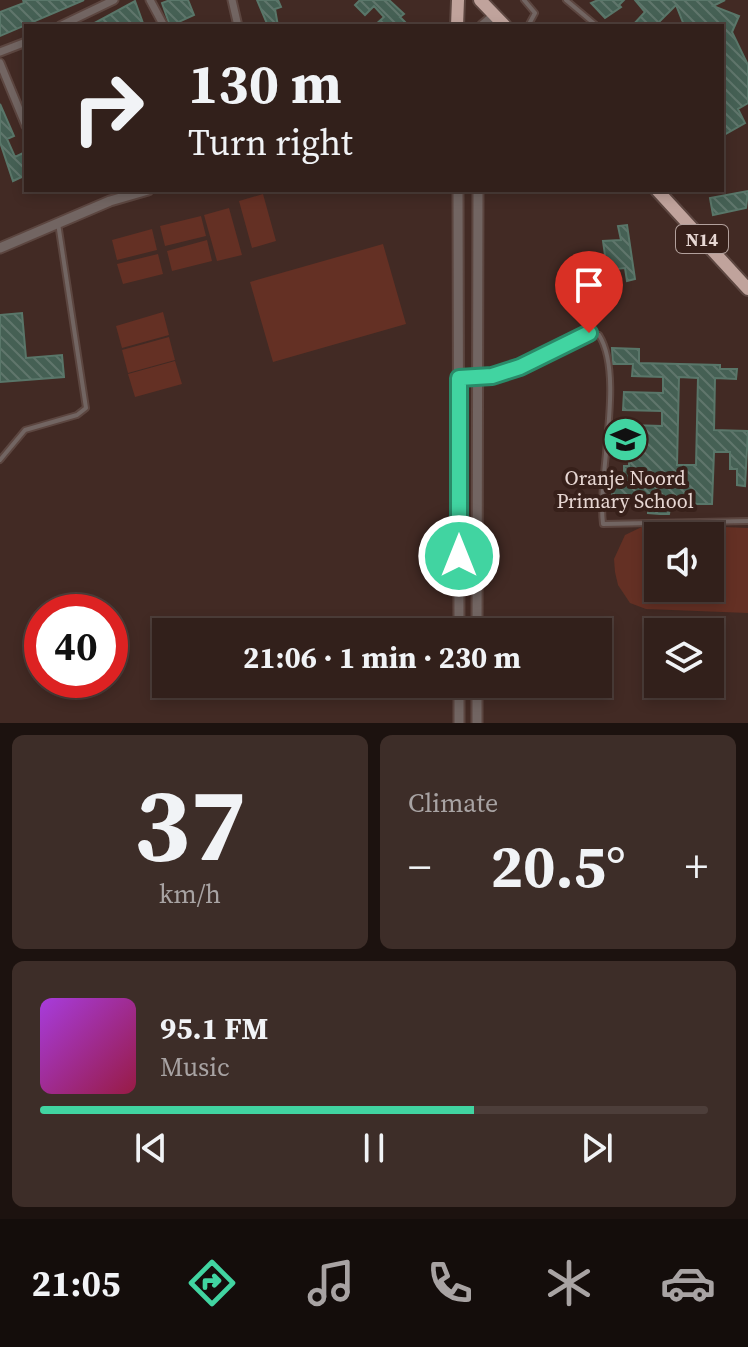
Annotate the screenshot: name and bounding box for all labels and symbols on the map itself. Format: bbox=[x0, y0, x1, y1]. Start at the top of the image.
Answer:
road number: N14 bbox=[676, 225, 728, 253]
pin bbox=[555, 251, 623, 333]
school or university icon: Oranje Noord Primary School bbox=[601, 415, 649, 463]
place label: Oranje Noord Primary School bbox=[556, 464, 694, 515]
position arrow bbox=[417, 514, 501, 598]
speed limit sign: 40 bbox=[24, 594, 128, 698]

